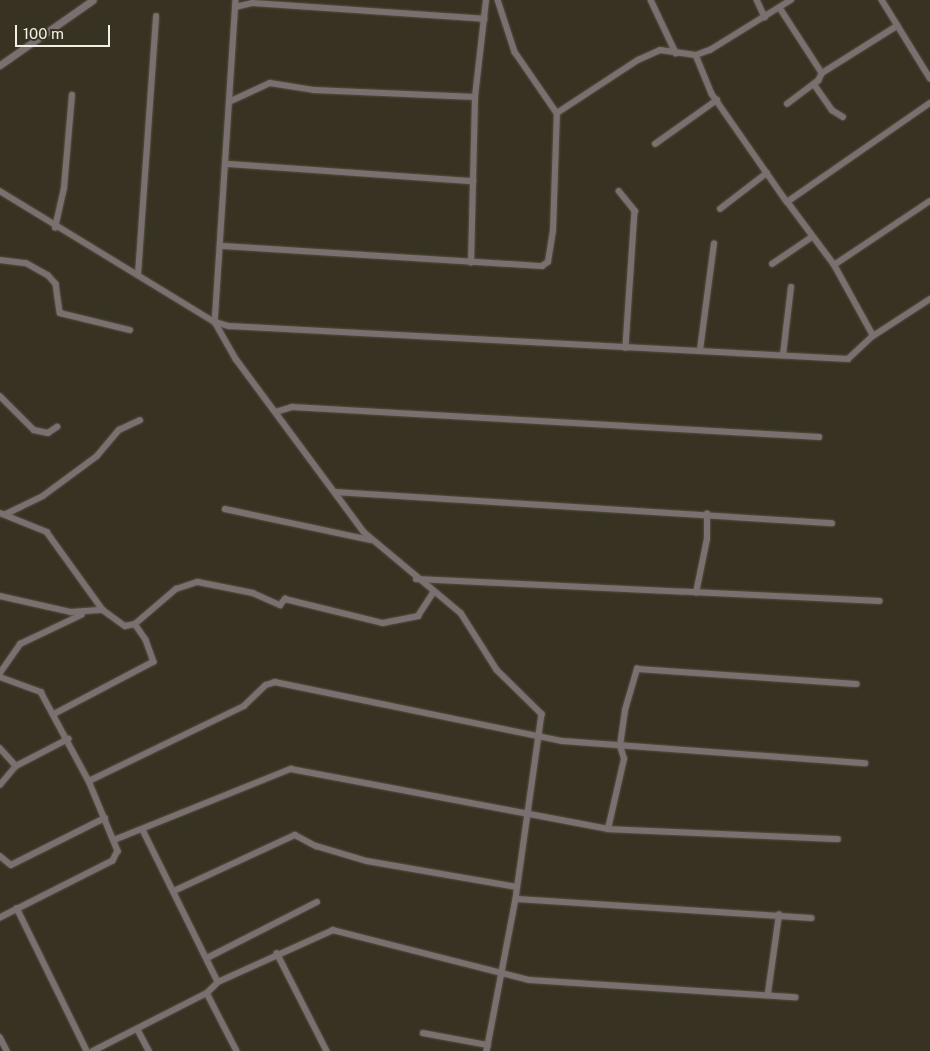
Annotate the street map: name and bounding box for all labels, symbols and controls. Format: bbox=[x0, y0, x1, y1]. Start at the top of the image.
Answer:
scale bar bbox=[18, 15, 112, 47]
text: 100 m bbox=[23, 25, 64, 42]

